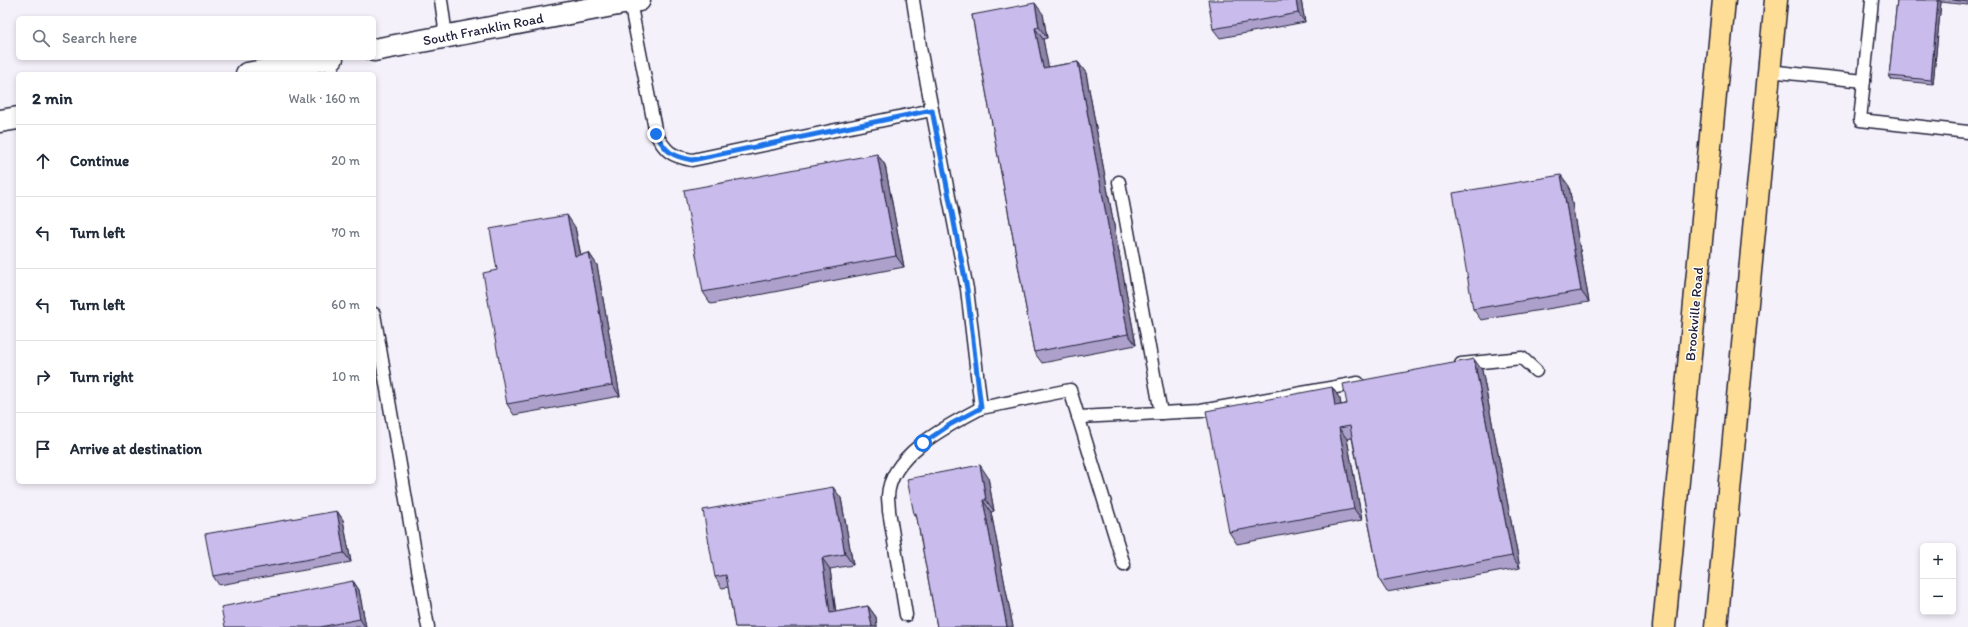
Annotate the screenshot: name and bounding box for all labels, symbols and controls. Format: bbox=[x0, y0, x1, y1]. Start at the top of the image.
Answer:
street label: South Franklin Road bbox=[421, 9, 545, 50]
search box bbox=[16, 16, 376, 60]
icon: search bbox=[30, 27, 52, 49]
text: Search here bbox=[62, 29, 137, 47]
text: 2 min bbox=[32, 88, 72, 108]
text: Walk · 160 m bbox=[289, 91, 360, 106]
route end bbox=[647, 125, 665, 143]
icon: ahead bbox=[32, 150, 54, 172]
text: Continue bbox=[70, 152, 129, 170]
text: 20 m bbox=[331, 153, 360, 168]
icon: left bbox=[32, 222, 54, 244]
text: Turn left bbox=[70, 224, 125, 242]
text: 70 m bbox=[332, 225, 360, 240]
street label: Brookville Road bbox=[1682, 266, 1707, 362]
icon: left bbox=[32, 294, 54, 316]
text: Turn left bbox=[70, 296, 125, 314]
text: 60 m bbox=[331, 297, 360, 312]
icon: right bbox=[32, 366, 54, 388]
text: Turn right bbox=[70, 368, 134, 386]
text: 10 m bbox=[332, 369, 360, 384]
route start bbox=[914, 434, 932, 452]
icon: arrive bbox=[32, 438, 54, 460]
text: Arrive at destination bbox=[70, 440, 202, 458]
map controls bbox=[1920, 543, 1956, 615]
button: + bbox=[1920, 543, 1956, 579]
button: − bbox=[1920, 579, 1956, 615]

